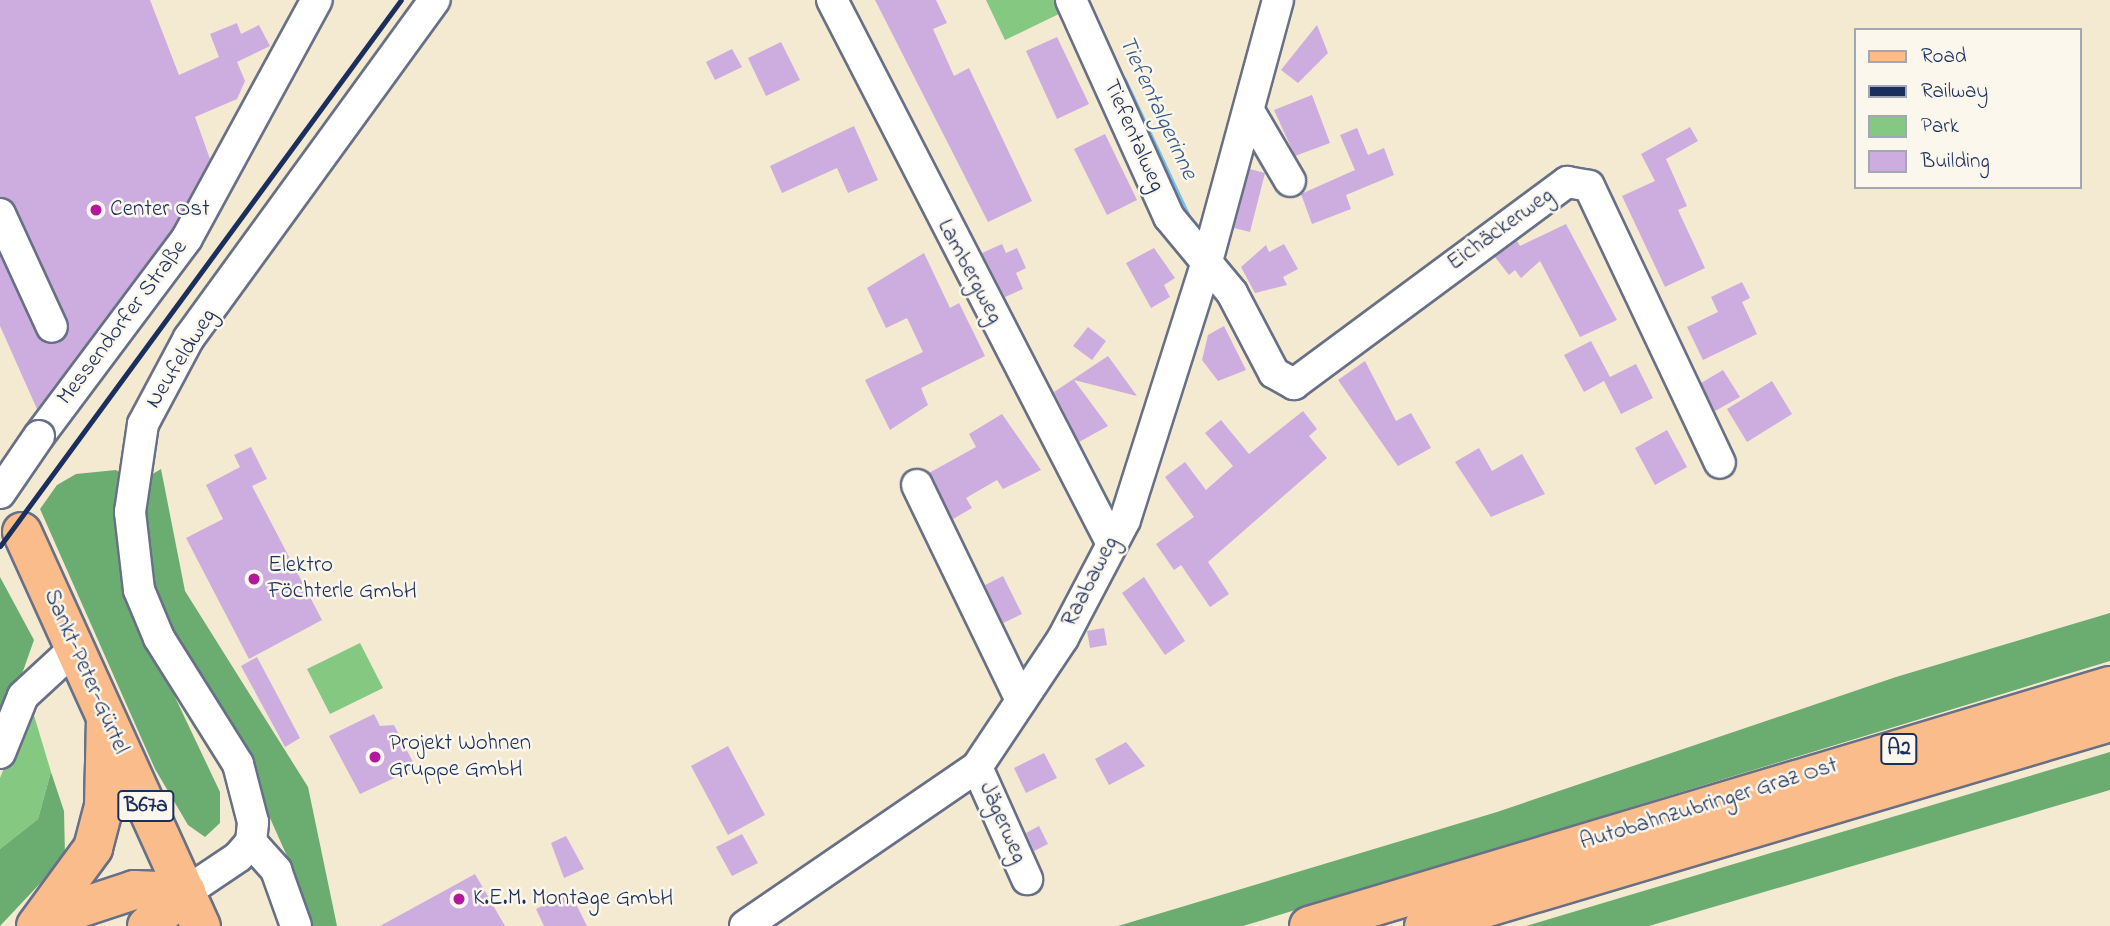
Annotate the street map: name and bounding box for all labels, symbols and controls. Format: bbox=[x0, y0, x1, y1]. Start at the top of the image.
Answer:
legend bbox=[1854, 28, 2082, 189]
water label: Tiefentalgerinne bbox=[1111, 32, 1203, 184]
text: Road bbox=[1921, 42, 1967, 72]
street label: Tiefentalweg bbox=[1096, 76, 1170, 196]
text: Railway bbox=[1921, 77, 1988, 107]
text: Park bbox=[1921, 112, 1959, 142]
text: Building bbox=[1921, 147, 1990, 177]
street label: Eichäckerweg bbox=[1443, 182, 1559, 278]
place label: Center Ost bbox=[110, 196, 210, 224]
marker: Center Ost bbox=[88, 202, 104, 218]
street label: Lambergweg bbox=[930, 215, 1008, 329]
street label: Messendorfer Straße bbox=[52, 235, 194, 411]
street label: Neufeldweg bbox=[141, 304, 223, 414]
street label: Raabaweg bbox=[1056, 532, 1126, 632]
place label: Elektro Föchterle GmbH bbox=[268, 552, 417, 606]
marker: Elektro Föchterle GmbH bbox=[246, 571, 262, 587]
street label: Sankt-Peter-Gürtel bbox=[36, 585, 134, 759]
place label: Projekt Wohnen Gruppe GmbH bbox=[389, 730, 531, 784]
road number: A2 bbox=[1880, 732, 1918, 766]
marker: Projekt Wohnen Gruppe GmbH bbox=[367, 749, 383, 765]
street label: Autobahnzubringer Graz Ost bbox=[1577, 753, 1841, 857]
street label: Jägerweg bbox=[972, 778, 1032, 868]
road number: B67a bbox=[116, 788, 176, 824]
place label: K.E.M. Montage GmbH bbox=[473, 885, 673, 913]
marker: K.E.M. Montage GmbH bbox=[451, 891, 467, 907]

